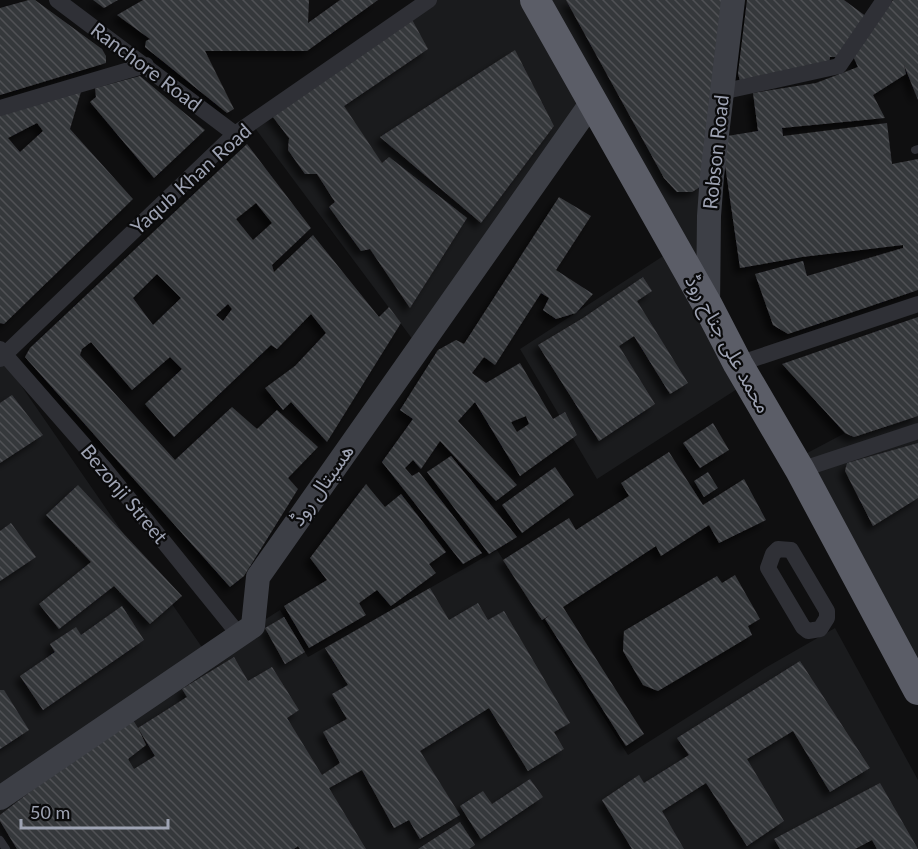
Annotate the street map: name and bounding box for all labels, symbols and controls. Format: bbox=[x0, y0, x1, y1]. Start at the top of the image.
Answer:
street label: Ranchore Road bbox=[86, 17, 207, 116]
street label: Robson Road bbox=[697, 93, 733, 210]
street label: Yaqub Khan Road bbox=[125, 118, 256, 239]
street label: محمد علی جناح روڈ bbox=[677, 270, 777, 419]
street label: Bezonji Street bbox=[76, 439, 173, 548]
street label: ھسپتال روڈ bbox=[284, 439, 360, 531]
scale bar bbox=[21, 792, 168, 830]
text: 50 m bbox=[30, 801, 70, 823]

